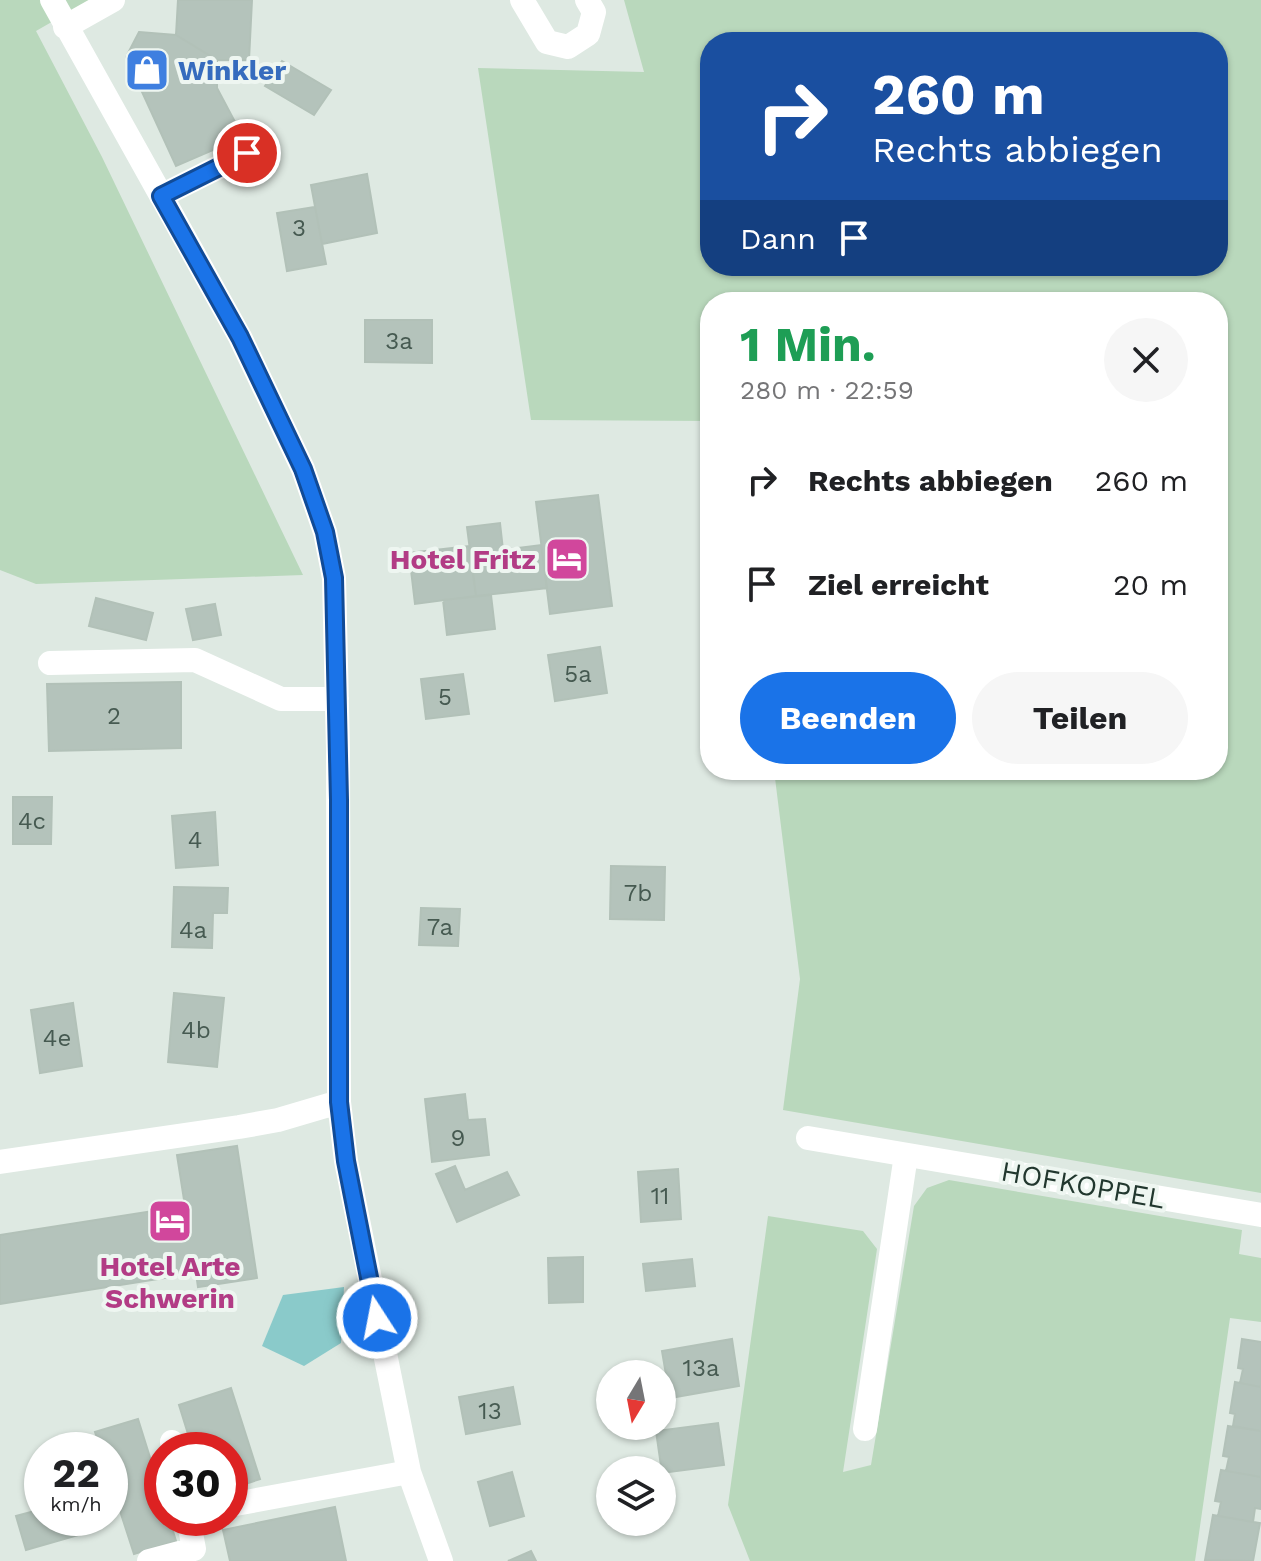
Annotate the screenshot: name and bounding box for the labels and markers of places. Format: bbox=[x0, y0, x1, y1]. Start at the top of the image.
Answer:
shop icon: Winkler bbox=[123, 46, 171, 94]
place label: Winkler bbox=[178, 54, 286, 87]
pin bbox=[213, 119, 281, 187]
hotel icon: Hotel Fritz bbox=[543, 535, 591, 583]
place label: Hotel Fritz bbox=[390, 543, 536, 576]
hotel icon: Hotel Arte Schwerin bbox=[146, 1197, 194, 1245]
place label: Hotel Arte Schwerin bbox=[99, 1250, 241, 1315]

